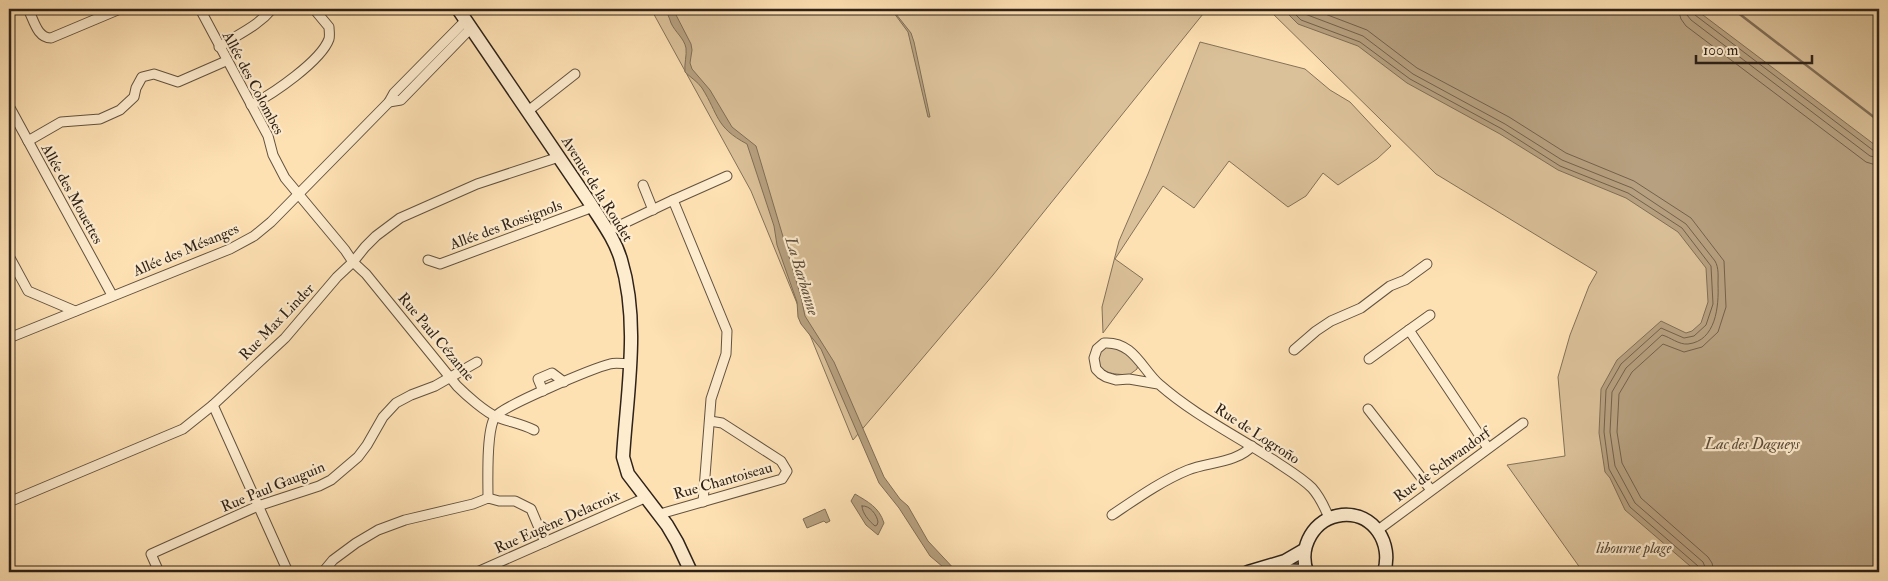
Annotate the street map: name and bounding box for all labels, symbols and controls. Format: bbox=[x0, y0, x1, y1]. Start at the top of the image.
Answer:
street label: Allée des Colombes bbox=[217, 27, 288, 138]
scale bar bbox=[1696, 32, 1812, 64]
text: 100 m bbox=[1703, 41, 1739, 60]
street label: Avenue de la Roudet bbox=[556, 132, 637, 245]
street label: Allée des Mouettes bbox=[36, 140, 107, 247]
street label: Allée des Rossignols bbox=[446, 196, 565, 254]
street label: Allée des Mésanges bbox=[129, 219, 242, 281]
water label: La Barbanne bbox=[780, 233, 824, 318]
street label: Rue Max Linder bbox=[235, 279, 319, 365]
street label: Rue Paul Cézanne bbox=[394, 289, 478, 385]
street label: Rue de Logroño bbox=[1211, 399, 1303, 469]
street label: Rue de Schwandorf bbox=[1390, 422, 1496, 506]
water label: Lac des Dagueys bbox=[1703, 434, 1800, 454]
street label: Rue Paul Gauguin bbox=[218, 457, 328, 517]
street label: Rue Chantoiseau bbox=[671, 458, 775, 504]
street label: Rue Eugène Delacroix bbox=[491, 486, 623, 558]
park label: libourne plage bbox=[1596, 539, 1672, 558]

